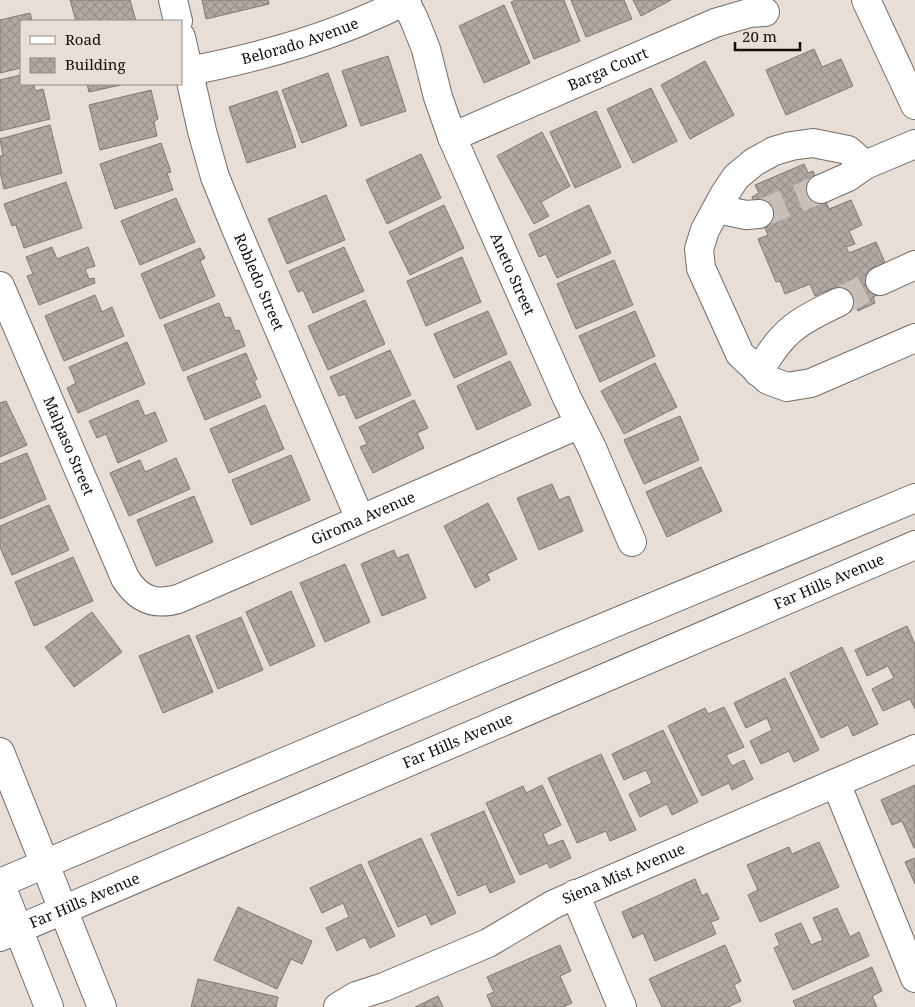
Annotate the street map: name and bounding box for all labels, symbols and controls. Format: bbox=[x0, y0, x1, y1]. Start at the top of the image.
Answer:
street label: Belorado Avenue bbox=[239, 12, 361, 68]
legend bbox=[20, 20, 182, 85]
scale bar bbox=[735, 20, 800, 52]
text: 20 m bbox=[742, 26, 777, 46]
text: Road bbox=[65, 29, 101, 49]
street label: Barga Court bbox=[564, 42, 651, 95]
text: Building bbox=[65, 54, 126, 74]
street label: Aneto Street bbox=[486, 229, 540, 318]
street label: Robledo Street bbox=[230, 230, 289, 333]
street label: Malpaso Street bbox=[39, 393, 99, 498]
street label: Giroma Avenue bbox=[308, 486, 418, 549]
street label: Far Hills Avenue bbox=[771, 548, 887, 613]
street label: Far Hills Avenue bbox=[399, 708, 516, 772]
street label: Siena Mist Avenue bbox=[559, 838, 688, 908]
street label: Far Hills Avenue bbox=[26, 867, 142, 932]

